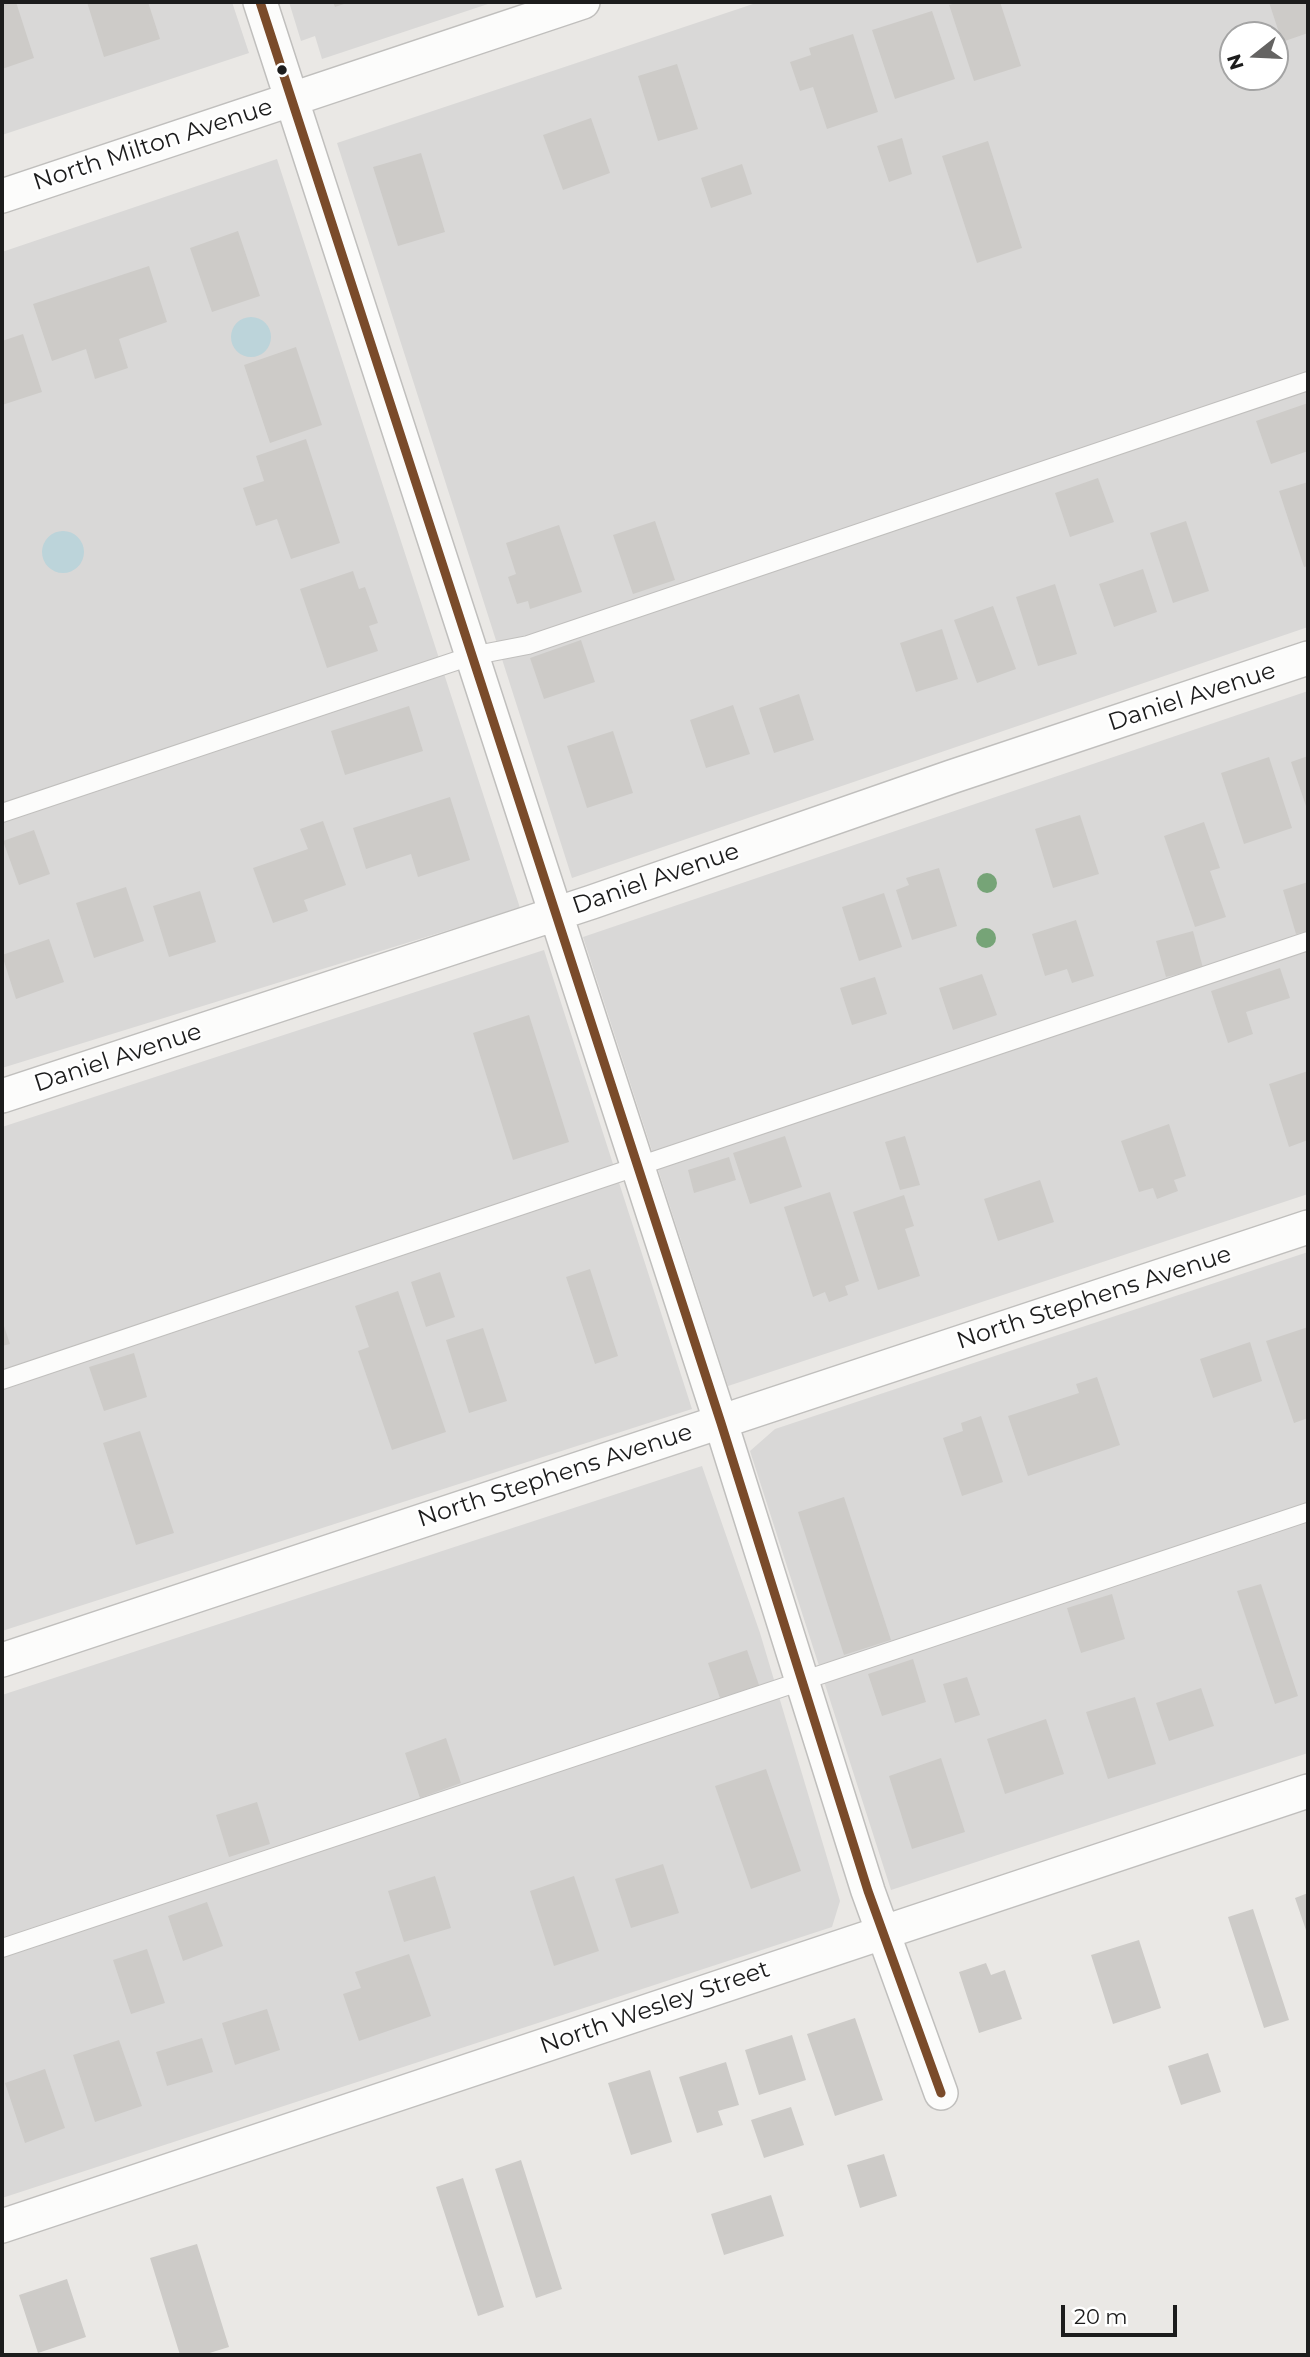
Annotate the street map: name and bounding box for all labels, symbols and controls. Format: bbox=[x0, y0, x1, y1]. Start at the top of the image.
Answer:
north arrow bbox=[1219, 21, 1289, 91]
text: N bbox=[1222, 51, 1249, 73]
unlabelled marker bbox=[275, 63, 289, 77]
street label: North Milton Avenue bbox=[30, 93, 276, 197]
street label: Daniel Avenue bbox=[1105, 656, 1279, 738]
street label: Daniel Avenue bbox=[569, 837, 743, 921]
street label: Daniel Avenue bbox=[31, 1017, 205, 1099]
street label: North Stephens Avenue bbox=[953, 1240, 1235, 1356]
street label: North Stephens Avenue bbox=[414, 1418, 696, 1534]
street label: North Wesley Street bbox=[536, 1955, 774, 2061]
scale bar bbox=[1065, 2290, 1180, 2334]
text: 20 m bbox=[1074, 2304, 1128, 2329]

